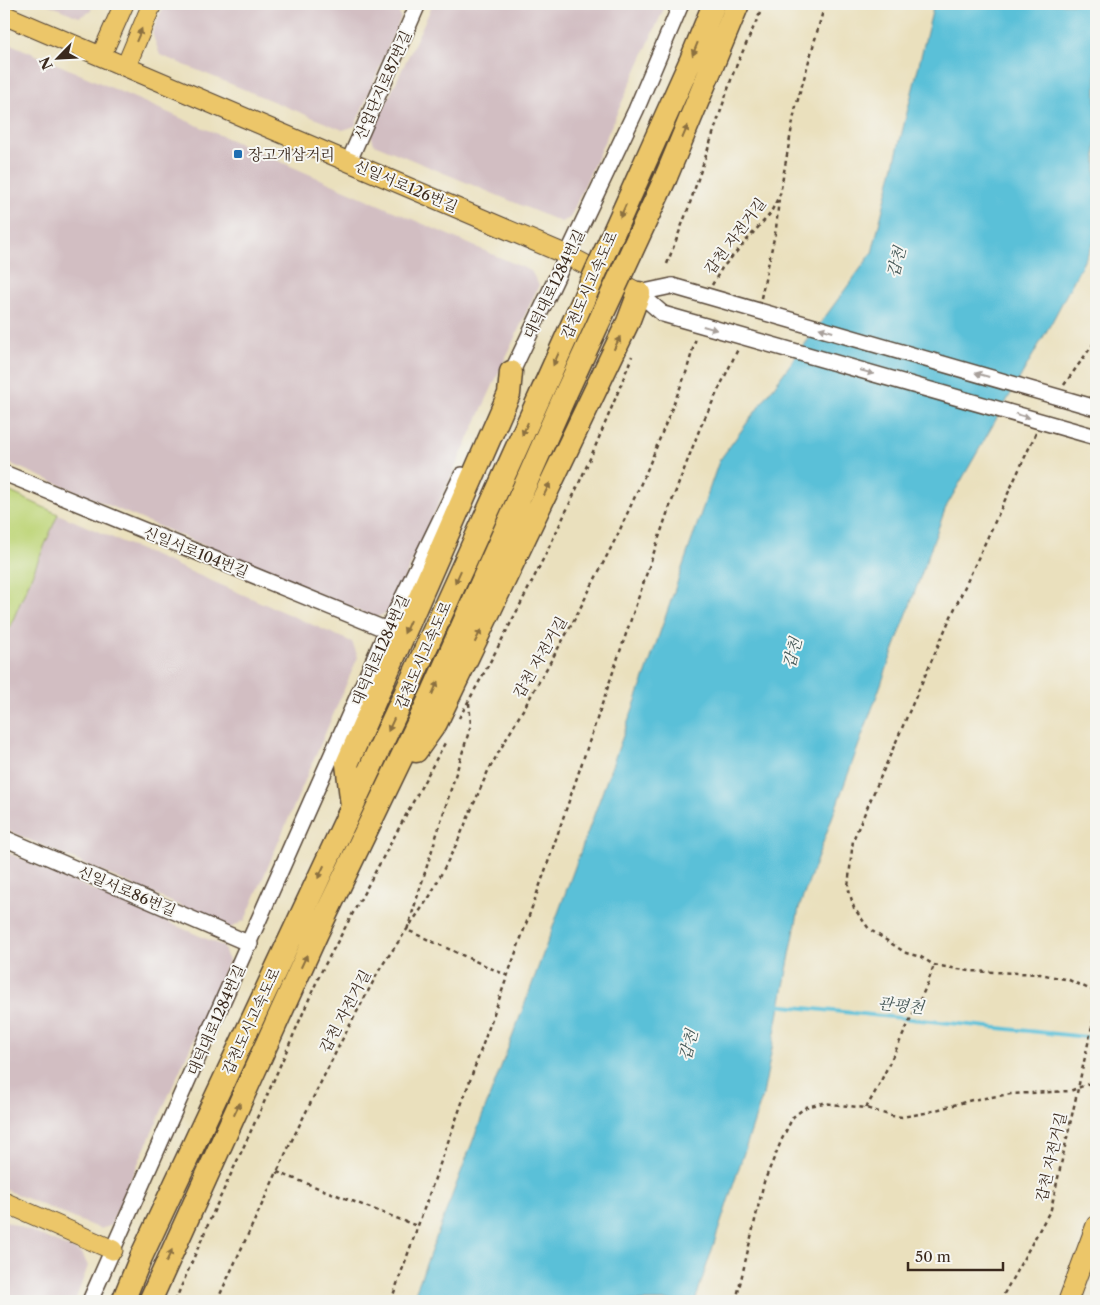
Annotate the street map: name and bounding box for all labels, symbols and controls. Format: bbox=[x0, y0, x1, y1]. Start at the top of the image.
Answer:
one-way arrow bbox=[135, 27, 143, 42]
street label: 산업단지로87번길 bbox=[350, 27, 416, 143]
north arrow bbox=[32, 32, 82, 82]
one-way arrow bbox=[691, 42, 699, 56]
text: N bbox=[35, 54, 57, 73]
one-way arrow bbox=[681, 124, 689, 139]
place label: 장고개삼거리 bbox=[248, 145, 335, 164]
marker: 장고개삼거리 bbox=[232, 148, 244, 160]
street label: 신일서로126번길 bbox=[351, 156, 461, 216]
street label: 갑천 자전거길 bbox=[700, 194, 770, 278]
one-way arrow bbox=[618, 204, 626, 218]
street label: 대덕대로1284번길 bbox=[519, 226, 589, 342]
street label: 갑천도시고속도로 bbox=[557, 228, 621, 342]
water label: 갑천 bbox=[882, 243, 910, 280]
one-way arrow bbox=[703, 324, 718, 332]
one-way arrow bbox=[818, 326, 833, 334]
one-way arrow bbox=[614, 336, 622, 350]
one-way arrow bbox=[551, 352, 559, 366]
one-way arrow bbox=[859, 368, 874, 376]
one-way arrow bbox=[975, 371, 990, 379]
one-way arrow bbox=[1016, 413, 1031, 421]
one-way arrow bbox=[520, 422, 528, 436]
one-way arrow bbox=[543, 482, 552, 497]
street label: 신일서로104번길 bbox=[141, 522, 251, 582]
one-way arrow bbox=[454, 570, 462, 584]
street label: 대덕대로1284번길 bbox=[347, 592, 413, 708]
street label: 갑천도시고속도로 bbox=[391, 598, 455, 712]
street label: 갑천 자전거길 bbox=[509, 613, 571, 701]
one-way arrow bbox=[402, 620, 410, 634]
one-way arrow bbox=[474, 629, 482, 643]
water label: 갑천 bbox=[778, 634, 806, 671]
one-way arrow bbox=[431, 681, 439, 695]
one-way arrow bbox=[386, 718, 394, 732]
street label: 신일서로86번길 bbox=[75, 862, 179, 920]
one-way arrow bbox=[317, 865, 325, 879]
one-way arrow bbox=[301, 954, 309, 968]
street label: 대덕대로1284번길 bbox=[183, 962, 249, 1078]
street label: 갑천도시고속도로 bbox=[218, 964, 284, 1078]
street label: 갑천 자전거길 bbox=[315, 966, 375, 1056]
water label: 관평천 bbox=[877, 993, 927, 1018]
water label: 갑천 bbox=[674, 1026, 702, 1063]
one-way arrow bbox=[232, 1101, 241, 1116]
street label: 갑천 자전거길 bbox=[1032, 1111, 1070, 1203]
scale bar bbox=[908, 1240, 1002, 1272]
text: 50 m bbox=[915, 1247, 951, 1266]
one-way arrow bbox=[166, 1249, 174, 1263]

